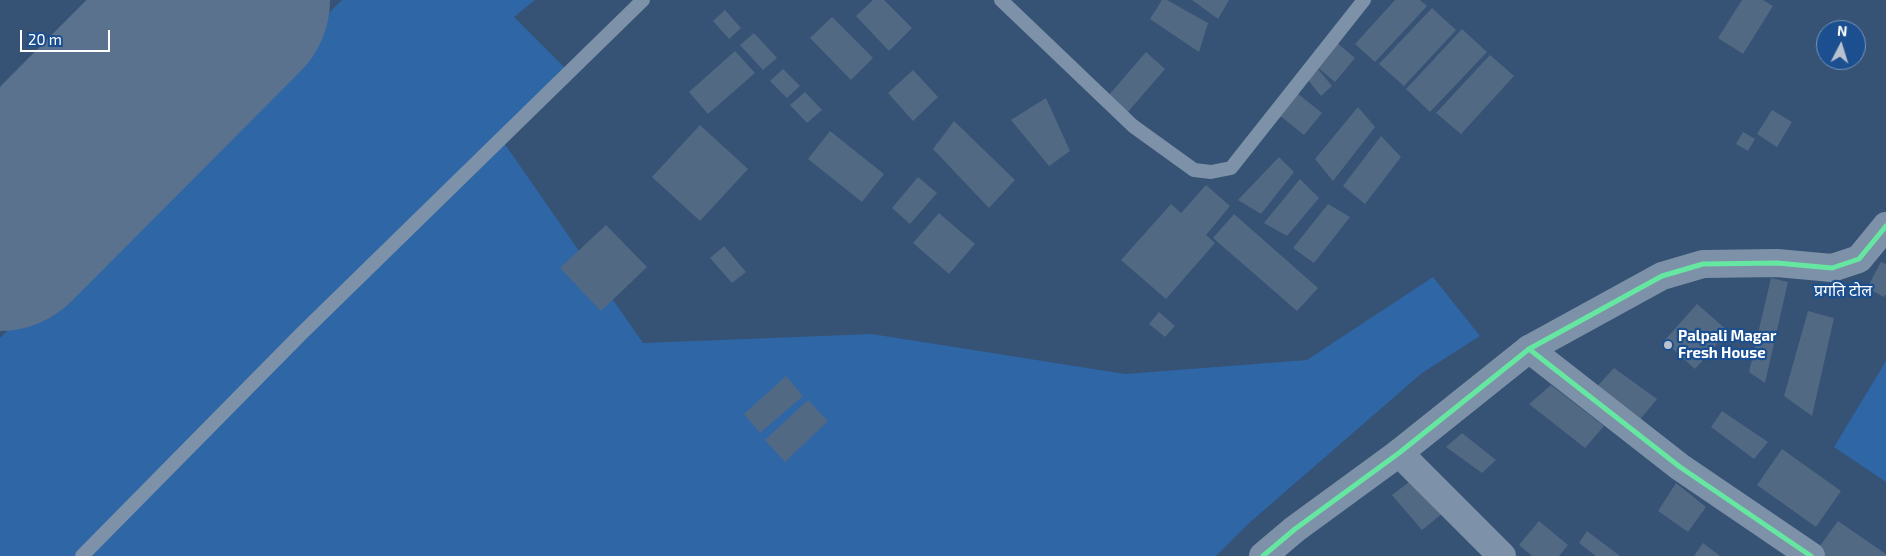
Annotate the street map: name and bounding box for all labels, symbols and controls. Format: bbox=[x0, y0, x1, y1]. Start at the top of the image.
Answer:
scale bar bbox=[22, 20, 112, 52]
north arrow bbox=[1816, 20, 1866, 70]
text: N bbox=[1836, 22, 1848, 39]
text: 20 m bbox=[28, 30, 62, 48]
district label: प्रगति टोल bbox=[1814, 281, 1872, 301]
place label: Palpali Magar Fresh House bbox=[1678, 327, 1776, 362]
marker: Palpali Magar Fresh House bbox=[1662, 339, 1674, 351]

